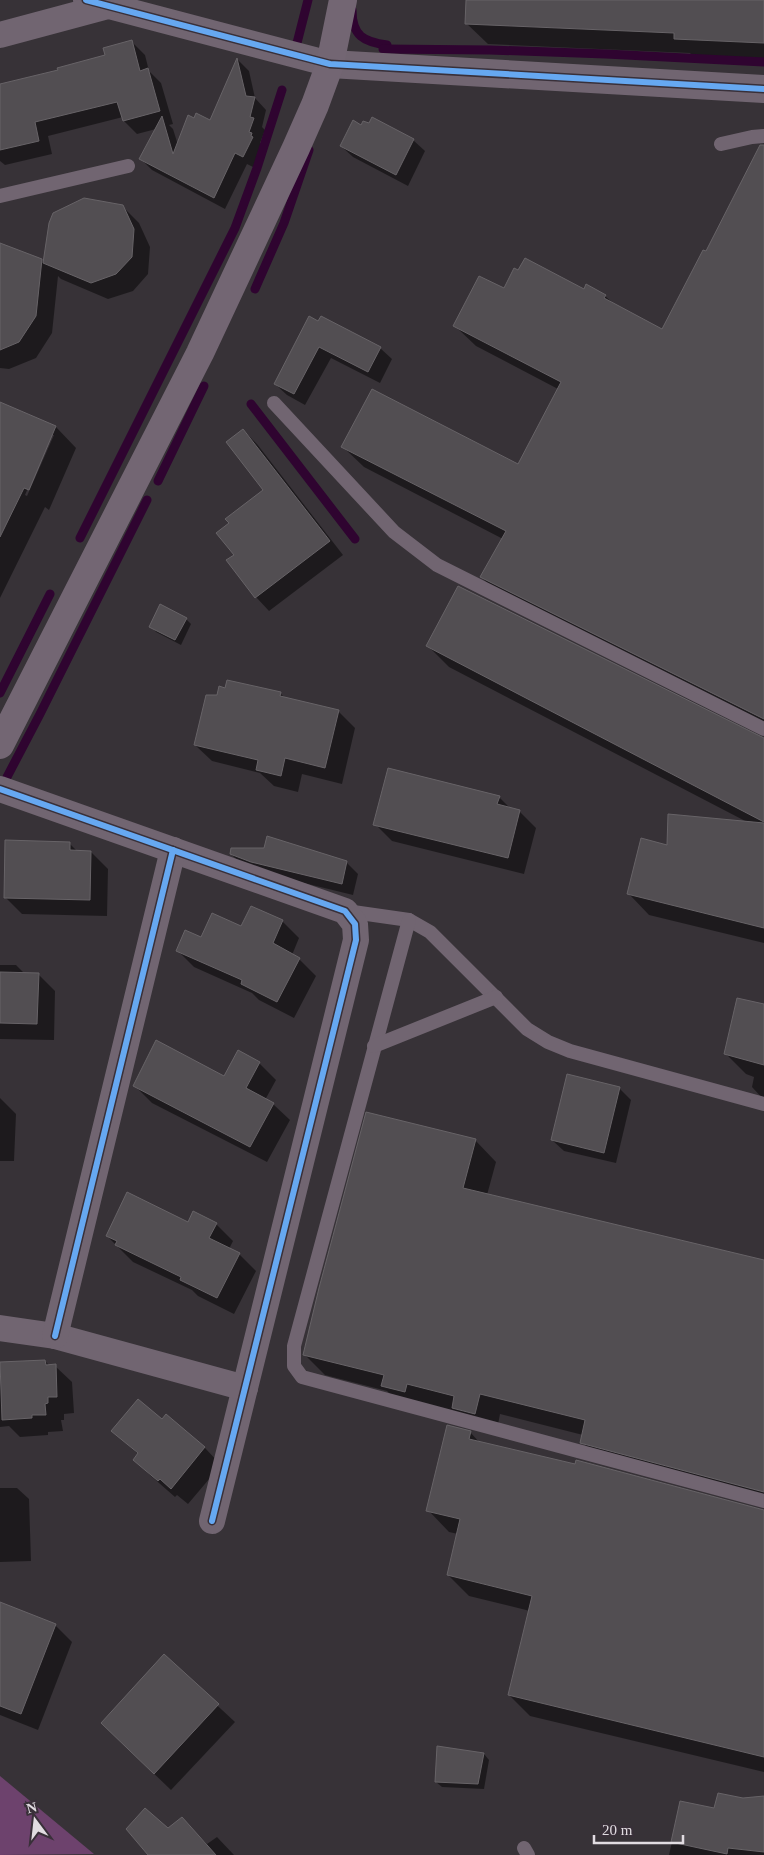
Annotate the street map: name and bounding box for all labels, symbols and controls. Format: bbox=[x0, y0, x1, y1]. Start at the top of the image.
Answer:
north arrow bbox=[10, 1795, 60, 1845]
text: N bbox=[25, 1799, 39, 1816]
scale bar bbox=[594, 1812, 683, 1844]
text: 20 m bbox=[602, 1822, 633, 1838]

